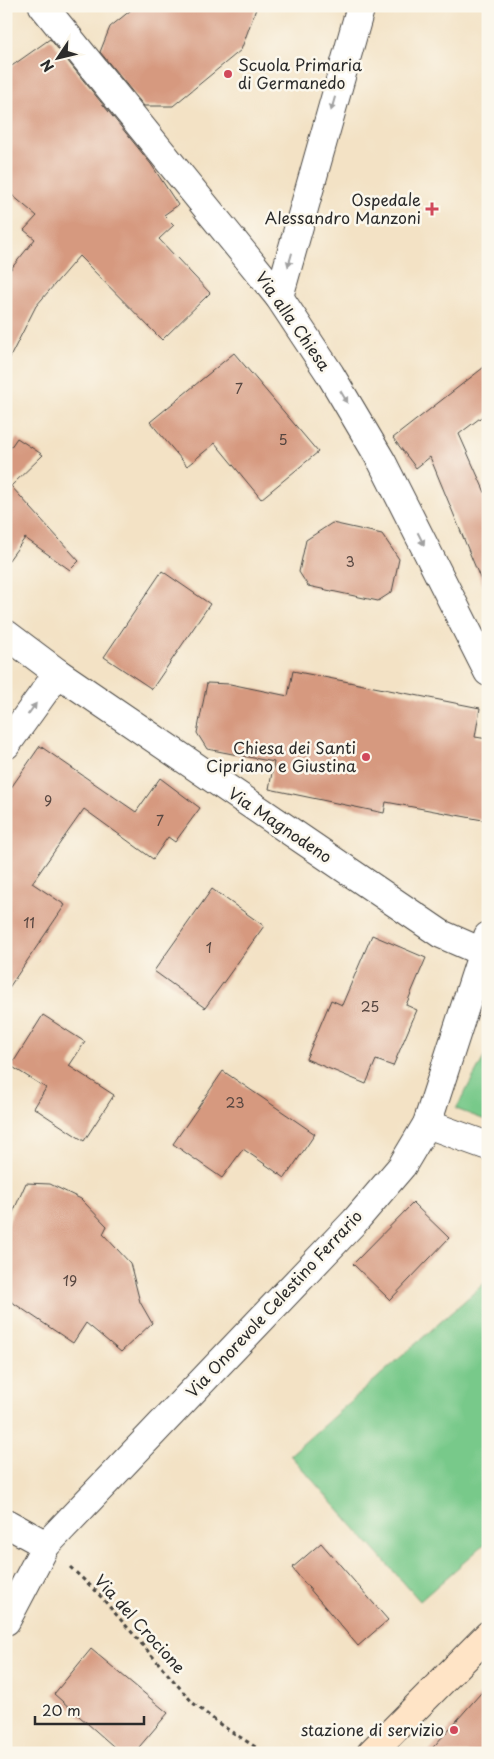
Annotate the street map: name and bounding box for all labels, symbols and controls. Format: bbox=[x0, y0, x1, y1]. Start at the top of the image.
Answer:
north arrow bbox=[32, 32, 82, 82]
place label: Scuola Primaria di Germanedo bbox=[238, 52, 362, 94]
text: N bbox=[35, 55, 59, 76]
marker: Scuola Primaria di Germanedo bbox=[222, 68, 234, 80]
one-way arrow bbox=[329, 96, 337, 111]
place label: Ospedale Alessandro Manzoni bbox=[265, 187, 421, 229]
marker: Ospedale Alessandro Manzoni bbox=[425, 202, 439, 216]
one-way arrow bbox=[285, 253, 293, 268]
street label: Via alla Chiesa bbox=[251, 266, 337, 376]
house number: 7 bbox=[235, 378, 243, 399]
one-way arrow bbox=[339, 390, 348, 403]
house number: 5 bbox=[278, 429, 288, 450]
one-way arrow bbox=[417, 532, 425, 547]
house number: 3 bbox=[345, 551, 355, 572]
one-way arrow bbox=[27, 702, 37, 716]
place label: Chiesa dei Santi Cipriano e Giustina bbox=[206, 735, 356, 777]
marker: Chiesa dei Santi Cipriano e Giustina bbox=[360, 751, 372, 763]
street label: Via Magnodeno bbox=[224, 781, 337, 868]
house number: 9 bbox=[44, 790, 52, 811]
house number: 7 bbox=[156, 810, 164, 831]
house number: 11 bbox=[23, 912, 35, 933]
house number: 1 bbox=[206, 937, 212, 958]
house number: 25 bbox=[361, 996, 379, 1017]
house number: 23 bbox=[226, 1092, 244, 1113]
street label: Via Onorevole Celestino Ferrario bbox=[180, 1204, 367, 1403]
house number: 19 bbox=[63, 1270, 77, 1291]
street label: Via del Crocione bbox=[90, 1568, 192, 1678]
scale bar bbox=[35, 1694, 144, 1726]
text: 20 m bbox=[42, 1698, 81, 1721]
place label: stazione di servizio bbox=[301, 1717, 444, 1741]
marker: stazione di servizio bbox=[448, 1724, 460, 1736]

